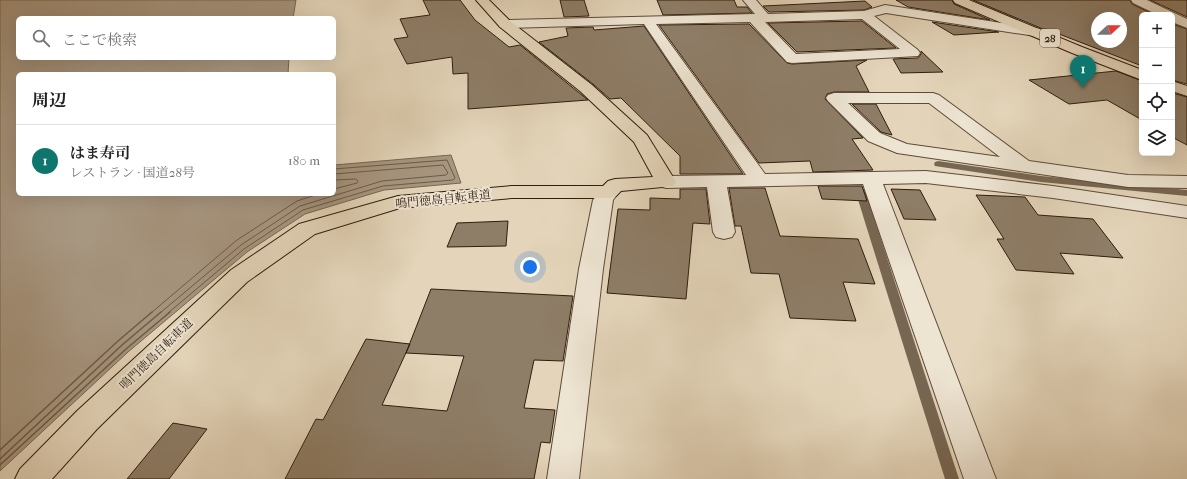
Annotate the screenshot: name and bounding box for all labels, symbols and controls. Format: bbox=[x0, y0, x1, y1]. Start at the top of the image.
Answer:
north arrow bbox=[1091, 12, 1127, 48]
map controls bbox=[1139, 12, 1175, 156]
button: + bbox=[1139, 12, 1175, 48]
search box bbox=[16, 16, 336, 60]
icon: search bbox=[30, 27, 52, 49]
road number: 28 bbox=[1040, 29, 1060, 47]
text: ここで検索 bbox=[62, 31, 137, 49]
button: − bbox=[1139, 48, 1175, 84]
pin: 1 bbox=[1070, 55, 1096, 88]
button: locate bbox=[1139, 84, 1175, 120]
text: 周辺 bbox=[32, 90, 66, 110]
button: layers bbox=[1139, 120, 1175, 156]
text: はま寿司 bbox=[70, 144, 130, 162]
text: 1 bbox=[43, 153, 47, 168]
text: 180 m bbox=[288, 153, 320, 168]
text: レストラン · 国道28号 bbox=[70, 165, 195, 180]
street label: 鳴門徳島自転車道 bbox=[395, 187, 491, 211]
your location bbox=[520, 257, 540, 277]
street label: 鳴門徳島自転車道 bbox=[117, 316, 195, 392]

